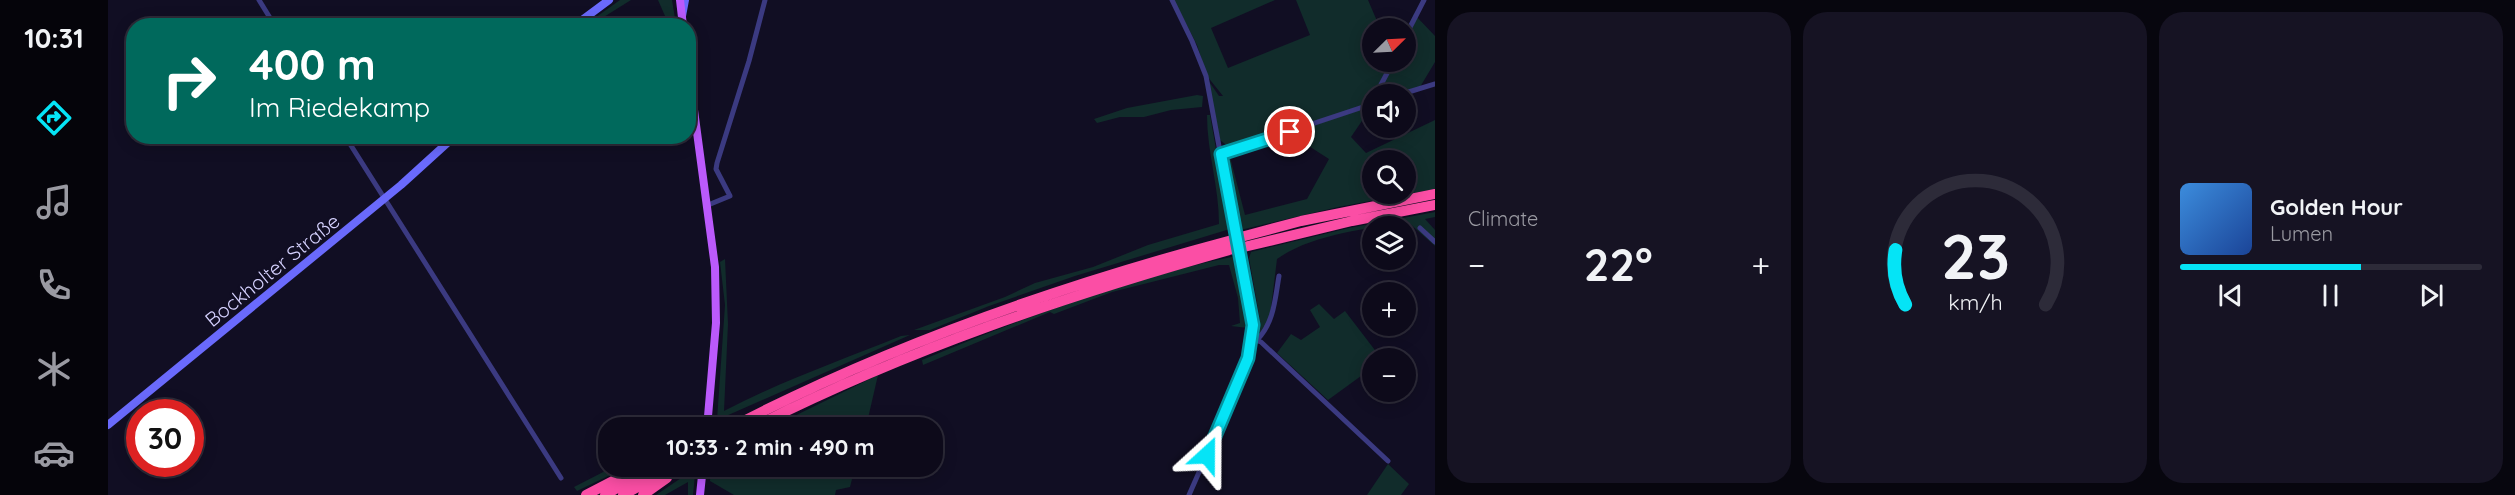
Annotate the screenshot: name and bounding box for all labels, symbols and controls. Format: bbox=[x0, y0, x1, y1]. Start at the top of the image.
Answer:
north arrow bbox=[1362, 18, 1416, 72]
map controls bbox=[1362, 18, 1416, 402]
text: 10:31 bbox=[24, 21, 84, 55]
text: 400 m bbox=[249, 38, 376, 91]
icon: right bbox=[150, 42, 228, 120]
button: sound bbox=[1362, 84, 1416, 138]
text: Im Riedekamp bbox=[249, 90, 430, 124]
icon: directions bbox=[33, 97, 75, 139]
pin bbox=[1264, 106, 1315, 157]
icon: arrive bbox=[1273, 115, 1306, 148]
button: search bbox=[1362, 150, 1416, 204]
icon: music bbox=[33, 181, 75, 223]
text: Golden Hour bbox=[2270, 193, 2403, 221]
text: Climate bbox=[1468, 206, 1538, 231]
street label: Bockholter Straße bbox=[200, 208, 344, 332]
button: layers bbox=[1362, 216, 1416, 270]
text: 23 bbox=[1940, 217, 2010, 295]
text: Lumen bbox=[2270, 221, 2333, 246]
text: 22° bbox=[1584, 236, 1653, 292]
text: − bbox=[1468, 244, 1485, 285]
text: + bbox=[1751, 244, 1770, 285]
icon: phone bbox=[33, 264, 75, 306]
icon: previous bbox=[2214, 279, 2247, 312]
icon: pause bbox=[2314, 279, 2347, 312]
icon: next bbox=[2415, 279, 2448, 312]
button: + bbox=[1362, 282, 1416, 336]
text: km/h bbox=[1948, 289, 2002, 315]
icon: climate bbox=[33, 348, 75, 390]
button: − bbox=[1362, 348, 1416, 402]
speed limit sign: 30 bbox=[126, 399, 204, 477]
position arrow bbox=[1175, 423, 1239, 487]
icon: car bbox=[33, 432, 75, 474]
text: 10:33 · 2 min · 490 m bbox=[666, 433, 875, 461]

